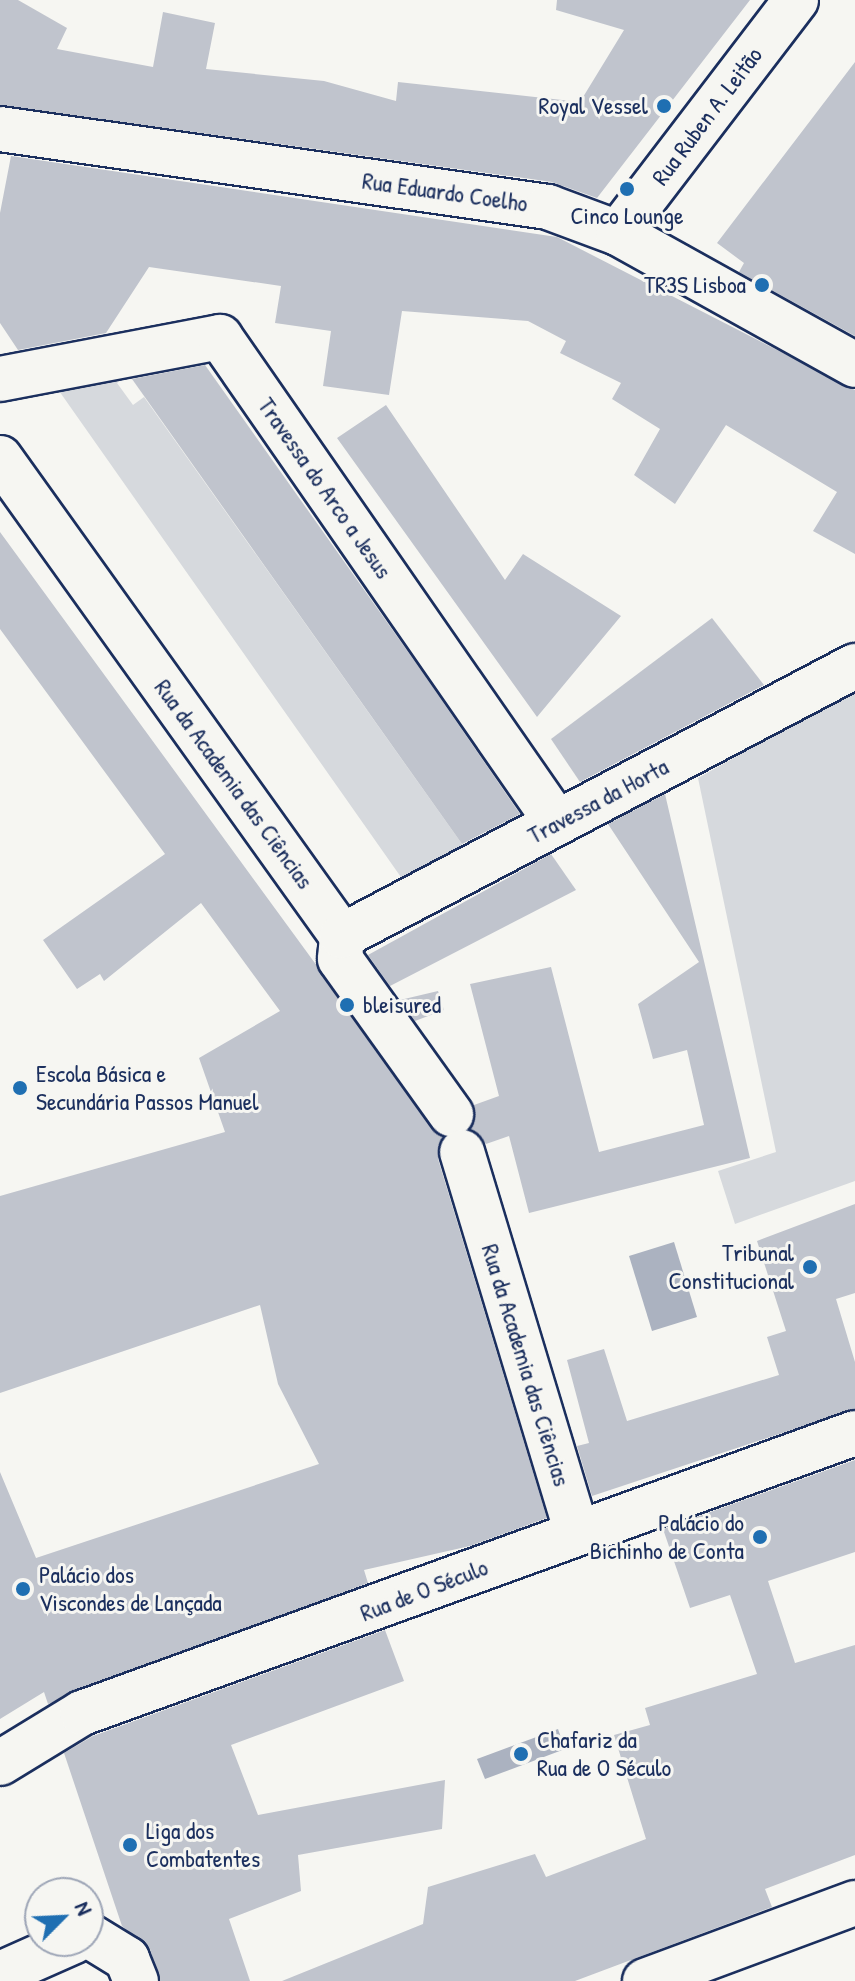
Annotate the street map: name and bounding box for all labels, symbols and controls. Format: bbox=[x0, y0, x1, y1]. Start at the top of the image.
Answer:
street label: Rua Ruben A. Leitão bbox=[646, 41, 768, 191]
place label: Royal Vessel bbox=[539, 92, 648, 120]
marker: Royal Vessel bbox=[655, 97, 673, 115]
street label: Rua Eduardo Coelho bbox=[360, 166, 530, 218]
marker: Cinco Lounge bbox=[618, 180, 636, 198]
place label: Cinco Lounge bbox=[570, 202, 684, 230]
place label: TR3S Lisboa bbox=[644, 271, 746, 299]
marker: TR3S Lisboa bbox=[753, 276, 771, 294]
street label: Travessa do Arco a Jesus bbox=[252, 392, 398, 584]
street label: Rua da Academia das Ciências bbox=[148, 674, 320, 894]
street label: Travessa da Horta bbox=[523, 752, 673, 850]
place label: bleisured bbox=[363, 991, 441, 1019]
marker: bleisured bbox=[338, 996, 356, 1014]
place label: Escola Básica e Secundária Passos Manuel bbox=[36, 1060, 259, 1116]
marker: Escola Básica e Secundária Passos Manuel bbox=[11, 1079, 29, 1097]
place label: Tribunal Constitucional bbox=[669, 1239, 794, 1295]
street label: Rua da Academia das Ciências bbox=[475, 1241, 577, 1489]
marker: Tribunal Constitucional bbox=[801, 1258, 819, 1276]
place label: Palácio do Bichinho de Conta bbox=[590, 1509, 744, 1565]
marker: Palácio do Bichinho de Conta bbox=[751, 1528, 769, 1546]
street label: Rua de O Século bbox=[356, 1552, 492, 1628]
place label: Palácio dos Viscondes de Lançada bbox=[39, 1561, 222, 1617]
marker: Palácio dos Viscondes de Lançada bbox=[14, 1580, 32, 1598]
place label: Chafariz da Rua de O Século bbox=[537, 1726, 671, 1782]
marker: Chafariz da Rua de O Século bbox=[512, 1745, 530, 1763]
place label: Liga dos Combatentes bbox=[146, 1817, 260, 1873]
marker: Liga dos Combatentes bbox=[121, 1836, 139, 1854]
north arrow bbox=[24, 1877, 104, 1957]
text: N bbox=[68, 1897, 100, 1920]

